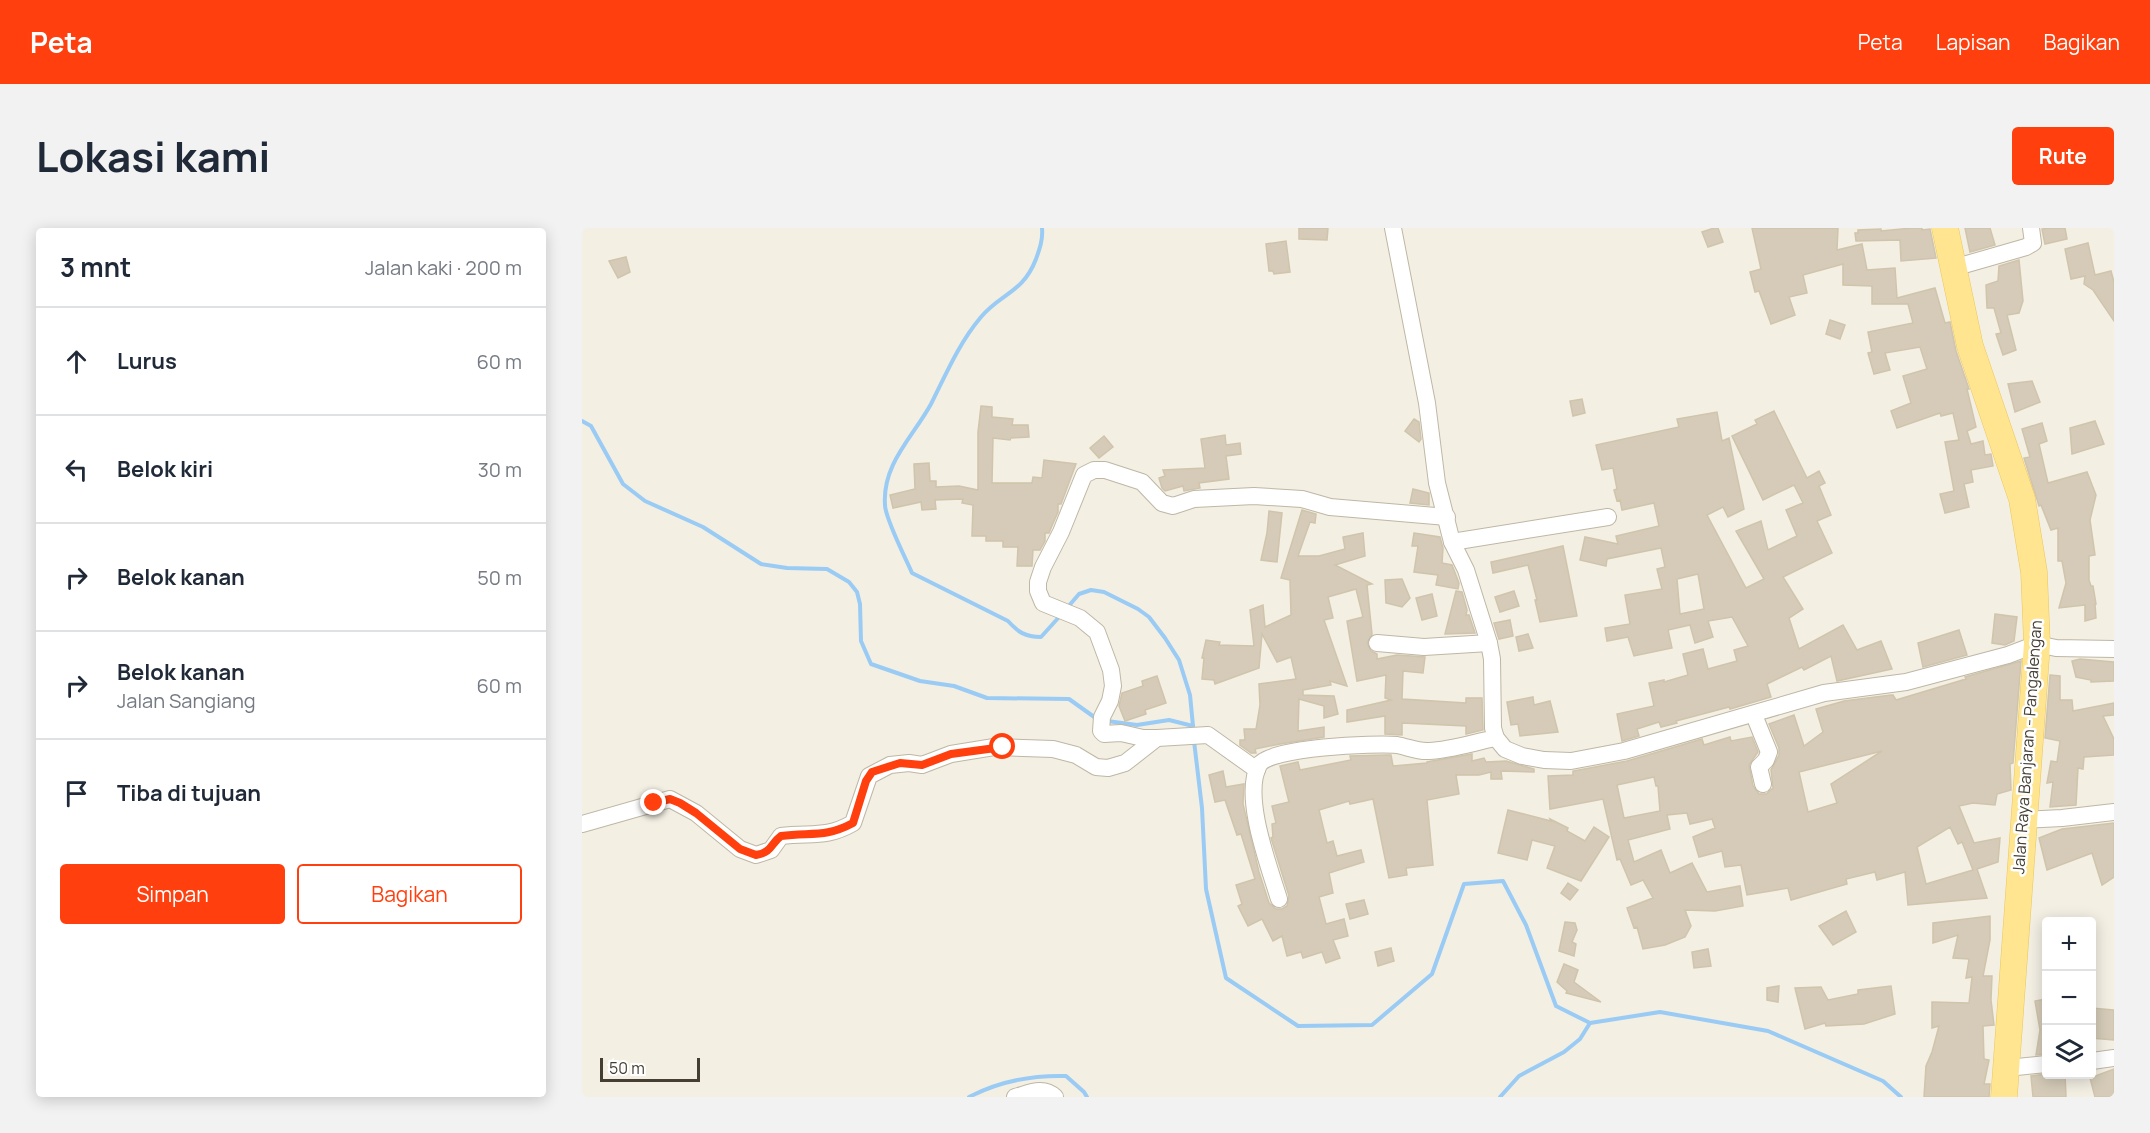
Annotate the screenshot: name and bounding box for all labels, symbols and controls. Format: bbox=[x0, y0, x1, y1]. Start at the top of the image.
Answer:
text: Peta bbox=[30, 23, 93, 61]
text: Peta bbox=[1858, 28, 1903, 56]
text: Lapisan bbox=[1936, 28, 2011, 56]
text: Bagikan bbox=[2044, 28, 2120, 56]
text: Lokasi kami bbox=[36, 127, 270, 185]
button: Rute bbox=[2012, 127, 2114, 185]
text: 3 mnt bbox=[60, 249, 131, 285]
text: Jalan kaki · 200 m bbox=[365, 254, 522, 281]
icon: ahead bbox=[60, 345, 93, 378]
text: Lurus bbox=[117, 346, 177, 376]
text: 60 m bbox=[476, 348, 522, 375]
icon: left bbox=[60, 453, 93, 486]
text: Belok kiri bbox=[117, 454, 213, 484]
text: 30 m bbox=[478, 456, 522, 483]
icon: right bbox=[60, 561, 93, 594]
text: Belok kanan bbox=[117, 562, 245, 592]
text: 50 m bbox=[477, 564, 522, 591]
street label: Jalan Raya Banjaran - Pangalengan bbox=[2007, 619, 2047, 875]
text: Belok kanan bbox=[117, 657, 245, 687]
icon: right bbox=[60, 669, 93, 702]
text: 60 m bbox=[476, 672, 522, 699]
text: Jalan Sangiang bbox=[117, 687, 256, 714]
route start bbox=[989, 733, 1015, 759]
icon: arrive bbox=[60, 777, 93, 810]
text: Tiba di tujuan bbox=[117, 778, 261, 808]
route end bbox=[640, 789, 666, 815]
button: Simpan bbox=[60, 864, 285, 924]
button: Bagikan bbox=[297, 864, 522, 924]
map controls bbox=[2042, 917, 2096, 1079]
button: + bbox=[2042, 917, 2096, 971]
button: − bbox=[2042, 971, 2096, 1025]
button: layers bbox=[2042, 1025, 2096, 1079]
scale bar bbox=[600, 1055, 700, 1082]
text: 50 m bbox=[609, 1057, 645, 1079]

